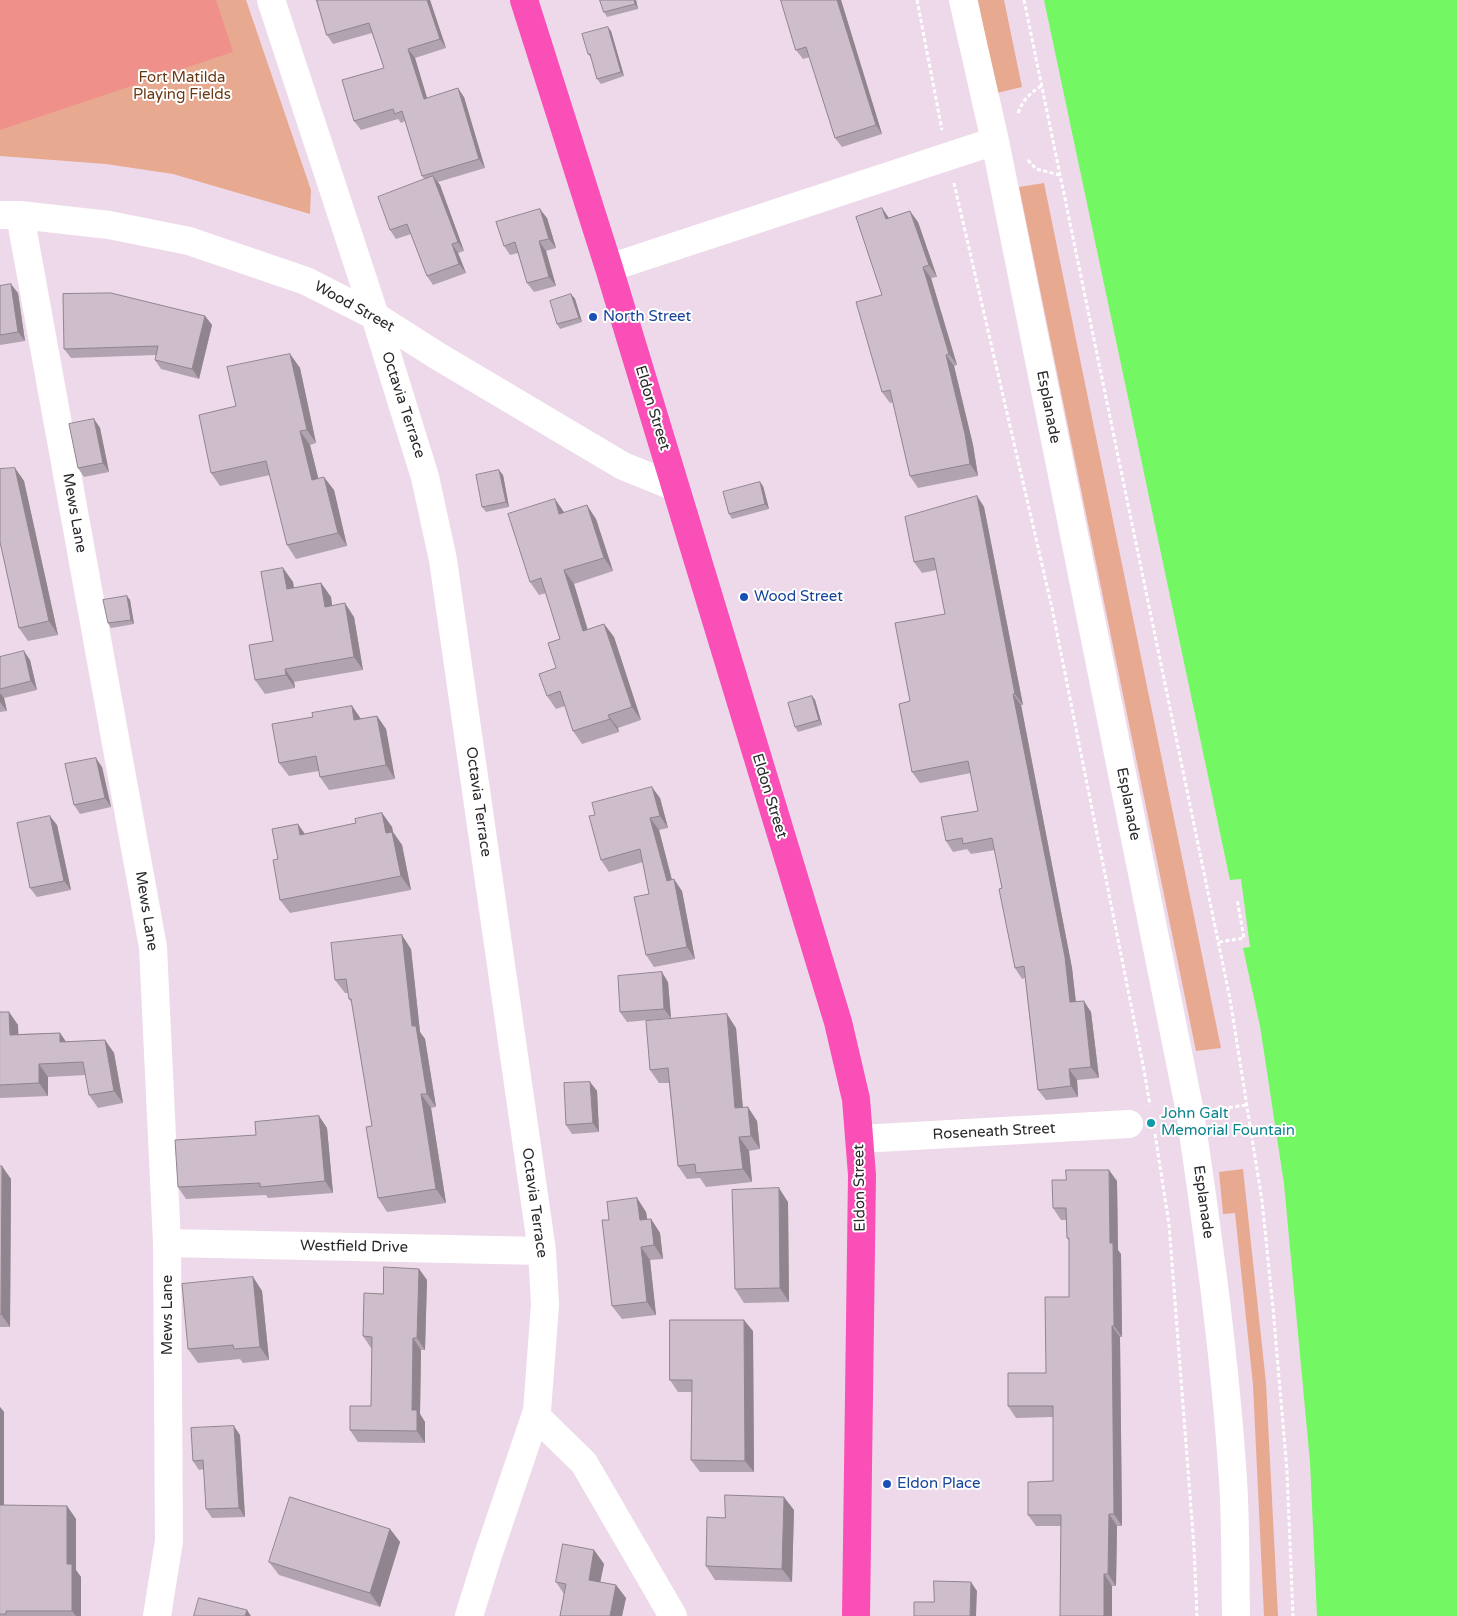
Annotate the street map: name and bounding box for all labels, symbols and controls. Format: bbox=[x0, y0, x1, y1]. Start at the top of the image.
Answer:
park label: Fort Matilda Playing Fields bbox=[133, 69, 231, 104]
street label: Wood Street bbox=[311, 278, 397, 336]
place label: North Street bbox=[603, 308, 691, 326]
marker: North Street bbox=[587, 311, 599, 323]
street label: Octavia Terrace bbox=[377, 349, 429, 461]
street label: Eldon Street bbox=[631, 363, 673, 453]
street label: Esplanade bbox=[1032, 369, 1064, 445]
street label: Mews Lane bbox=[58, 472, 90, 554]
place label: Wood Street bbox=[754, 588, 843, 606]
marker: Wood Street bbox=[738, 591, 750, 603]
street label: Octavia Terrace bbox=[461, 746, 495, 858]
street label: Eldon Street bbox=[748, 751, 790, 841]
street label: Esplanade bbox=[1112, 766, 1144, 842]
street label: Mews Lane bbox=[131, 870, 161, 952]
place label: John Galt Memorial Fountain bbox=[1161, 1105, 1295, 1140]
marker: John Galt Memorial Fountain bbox=[1145, 1117, 1157, 1129]
street label: Roseneath Street bbox=[932, 1120, 1056, 1144]
street label: Eldon Street bbox=[850, 1144, 870, 1232]
street label: Octavia Terrace bbox=[517, 1147, 551, 1259]
street label: Esplanade bbox=[1189, 1164, 1217, 1240]
street label: Westfield Drive bbox=[300, 1237, 408, 1257]
street label: Mews Lane bbox=[159, 1275, 177, 1355]
place label: Eldon Place bbox=[897, 1475, 981, 1493]
marker: Eldon Place bbox=[881, 1478, 893, 1490]

